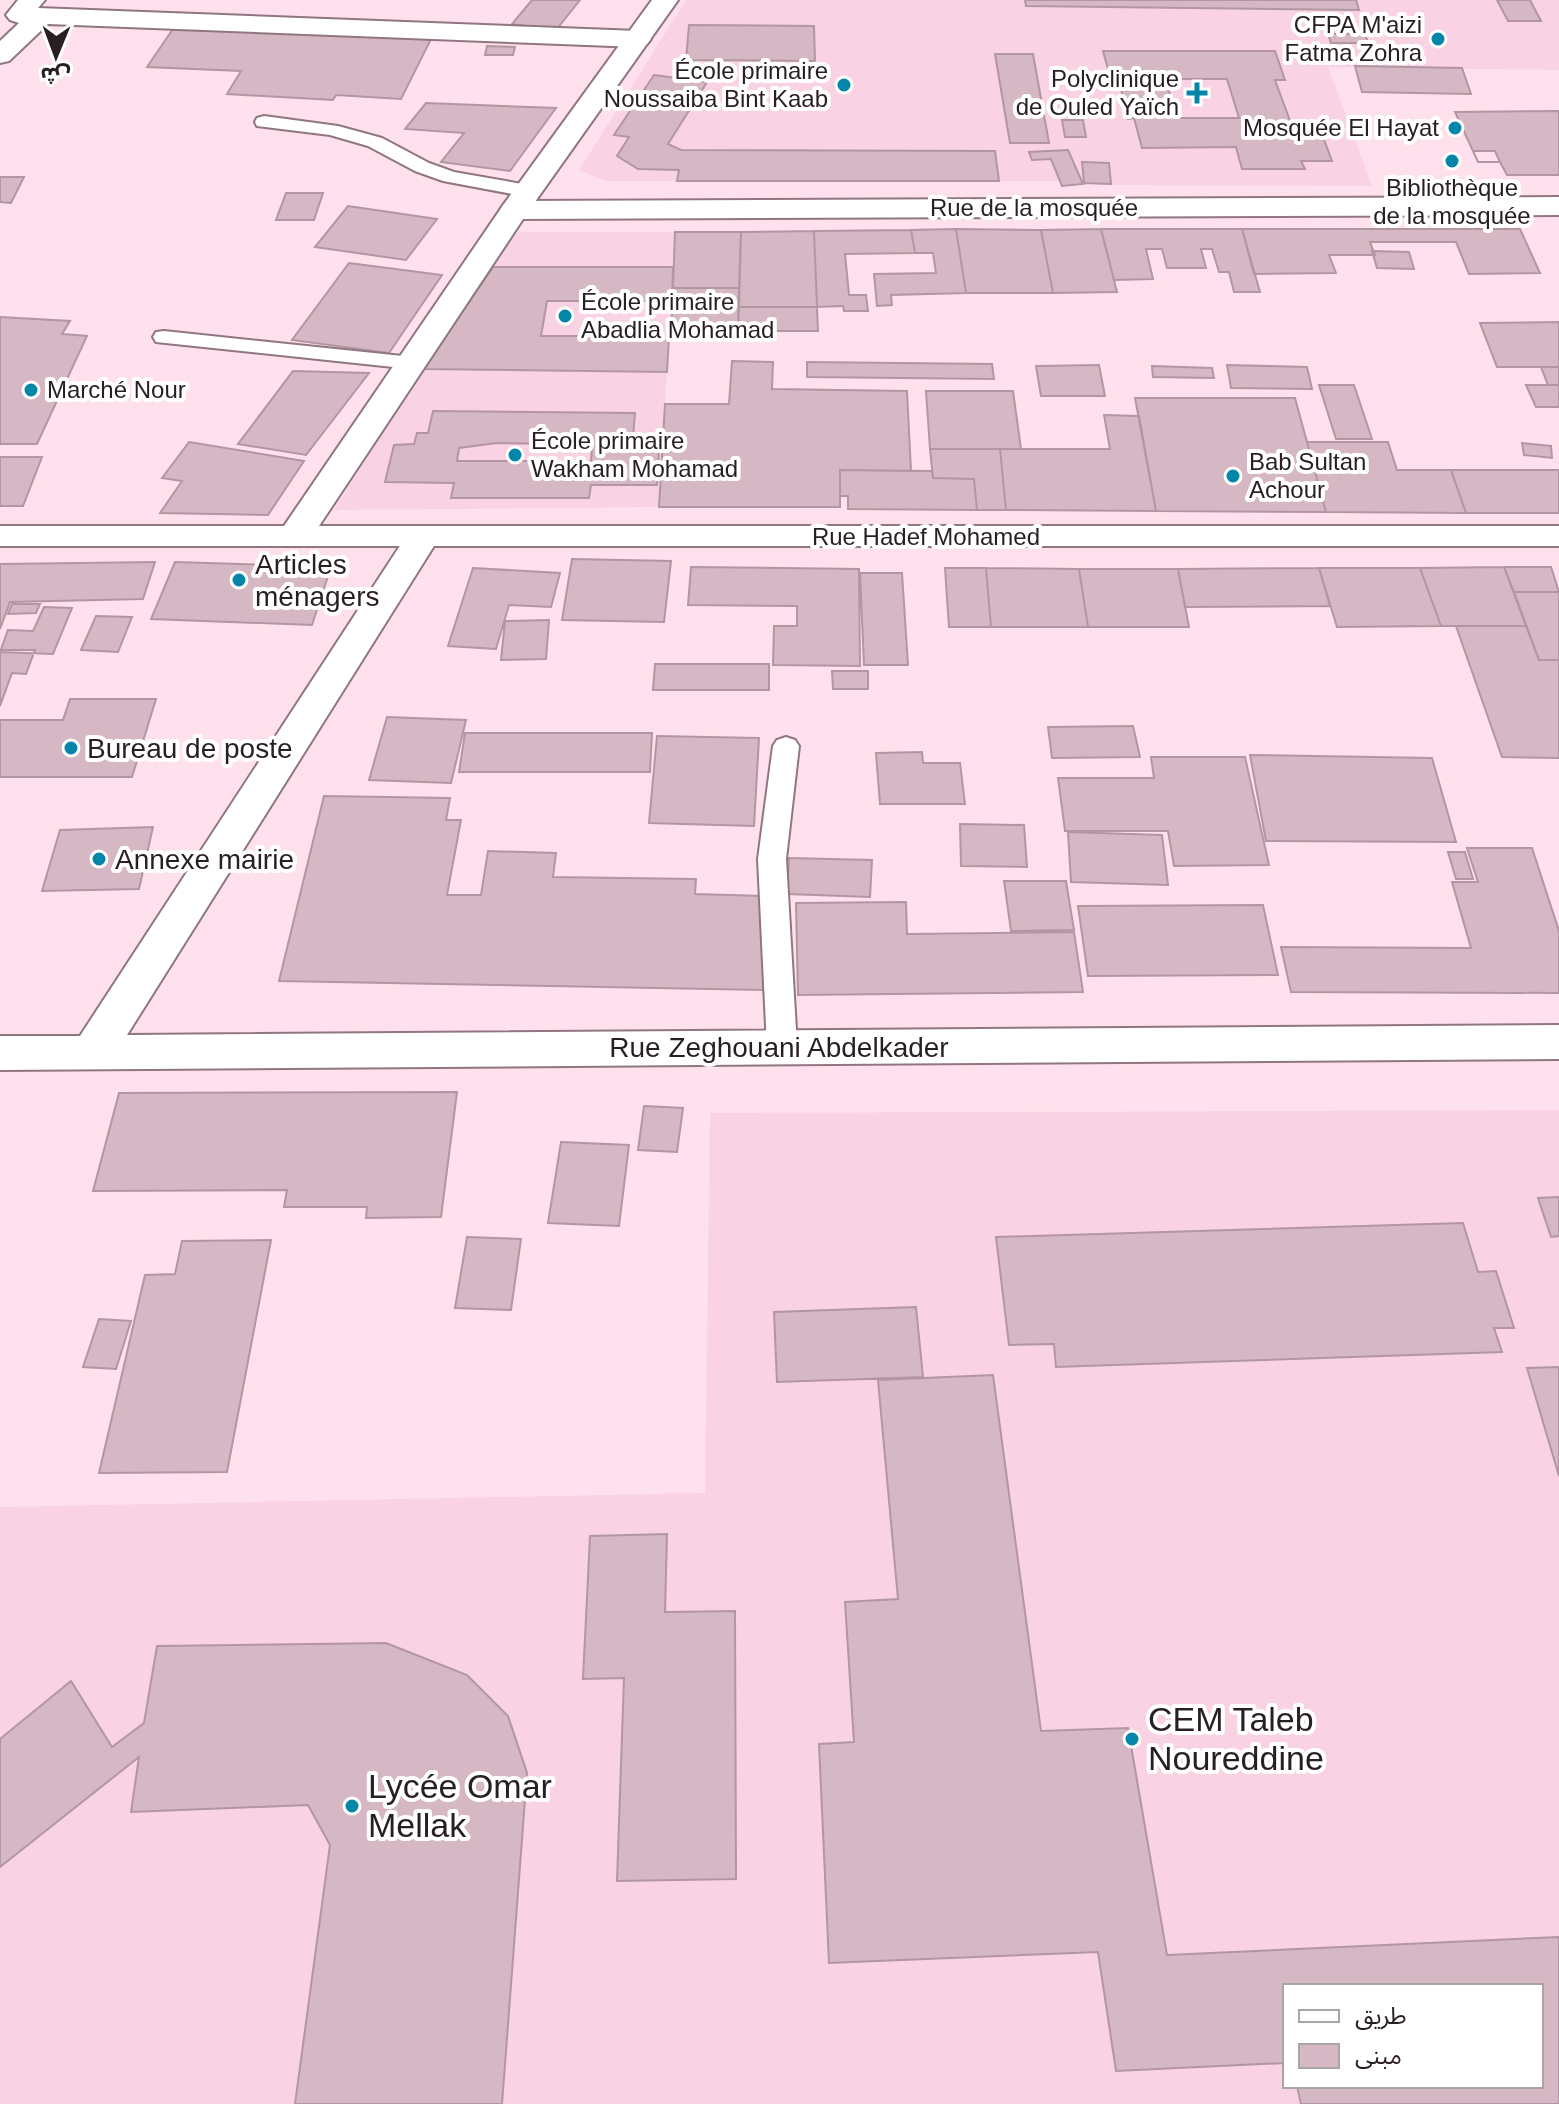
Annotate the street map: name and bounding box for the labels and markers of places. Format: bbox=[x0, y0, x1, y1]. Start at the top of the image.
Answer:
place label: CFPA M'aizi Fatma Zohra bbox=[1285, 11, 1423, 66]
marker: CFPA M'aizi Fatma Zohra bbox=[1429, 30, 1447, 48]
place label: École primaire Noussaiba Bint Kaab bbox=[604, 57, 828, 112]
place label: Polyclinique de Ouled Yaïch bbox=[1016, 65, 1179, 120]
marker: École primaire Noussaiba Bint Kaab bbox=[835, 76, 853, 94]
marker: Polyclinique de Ouled Yaïch bbox=[1186, 82, 1208, 104]
place label: Mosquée El Hayat bbox=[1243, 114, 1439, 141]
marker: Mosquée El Hayat bbox=[1446, 119, 1464, 137]
marker: Bibliothèque de la mosquée bbox=[1443, 152, 1461, 170]
place label: Bibliothèque de la mosquée bbox=[1373, 174, 1531, 229]
place label: École primaire Abadlia Mohamad bbox=[581, 288, 774, 343]
marker: École primaire Abadlia Mohamad bbox=[556, 307, 574, 325]
place label: Marché Nour bbox=[47, 376, 186, 403]
marker: Marché Nour bbox=[22, 381, 40, 399]
place label: École primaire Wakham Mohamad bbox=[531, 427, 738, 482]
marker: École primaire Wakham Mohamad bbox=[506, 446, 524, 464]
place label: Bab Sultan Achour bbox=[1249, 448, 1366, 503]
marker: Bab Sultan Achour bbox=[1224, 467, 1242, 485]
place label: Articles ménagers bbox=[255, 549, 380, 612]
marker: Articles ménagers bbox=[230, 571, 248, 589]
place label: Bureau de poste bbox=[87, 733, 293, 764]
marker: Bureau de poste bbox=[62, 739, 80, 757]
place label: Annexe mairie bbox=[115, 844, 294, 875]
marker: Annexe mairie bbox=[90, 850, 108, 868]
place label: CEM Taleb Noureddine bbox=[1148, 1700, 1324, 1777]
marker: CEM Taleb Noureddine bbox=[1123, 1730, 1141, 1748]
place label: Lycée Omar Mellak bbox=[368, 1767, 552, 1844]
marker: Lycée Omar Mellak bbox=[343, 1797, 361, 1815]

